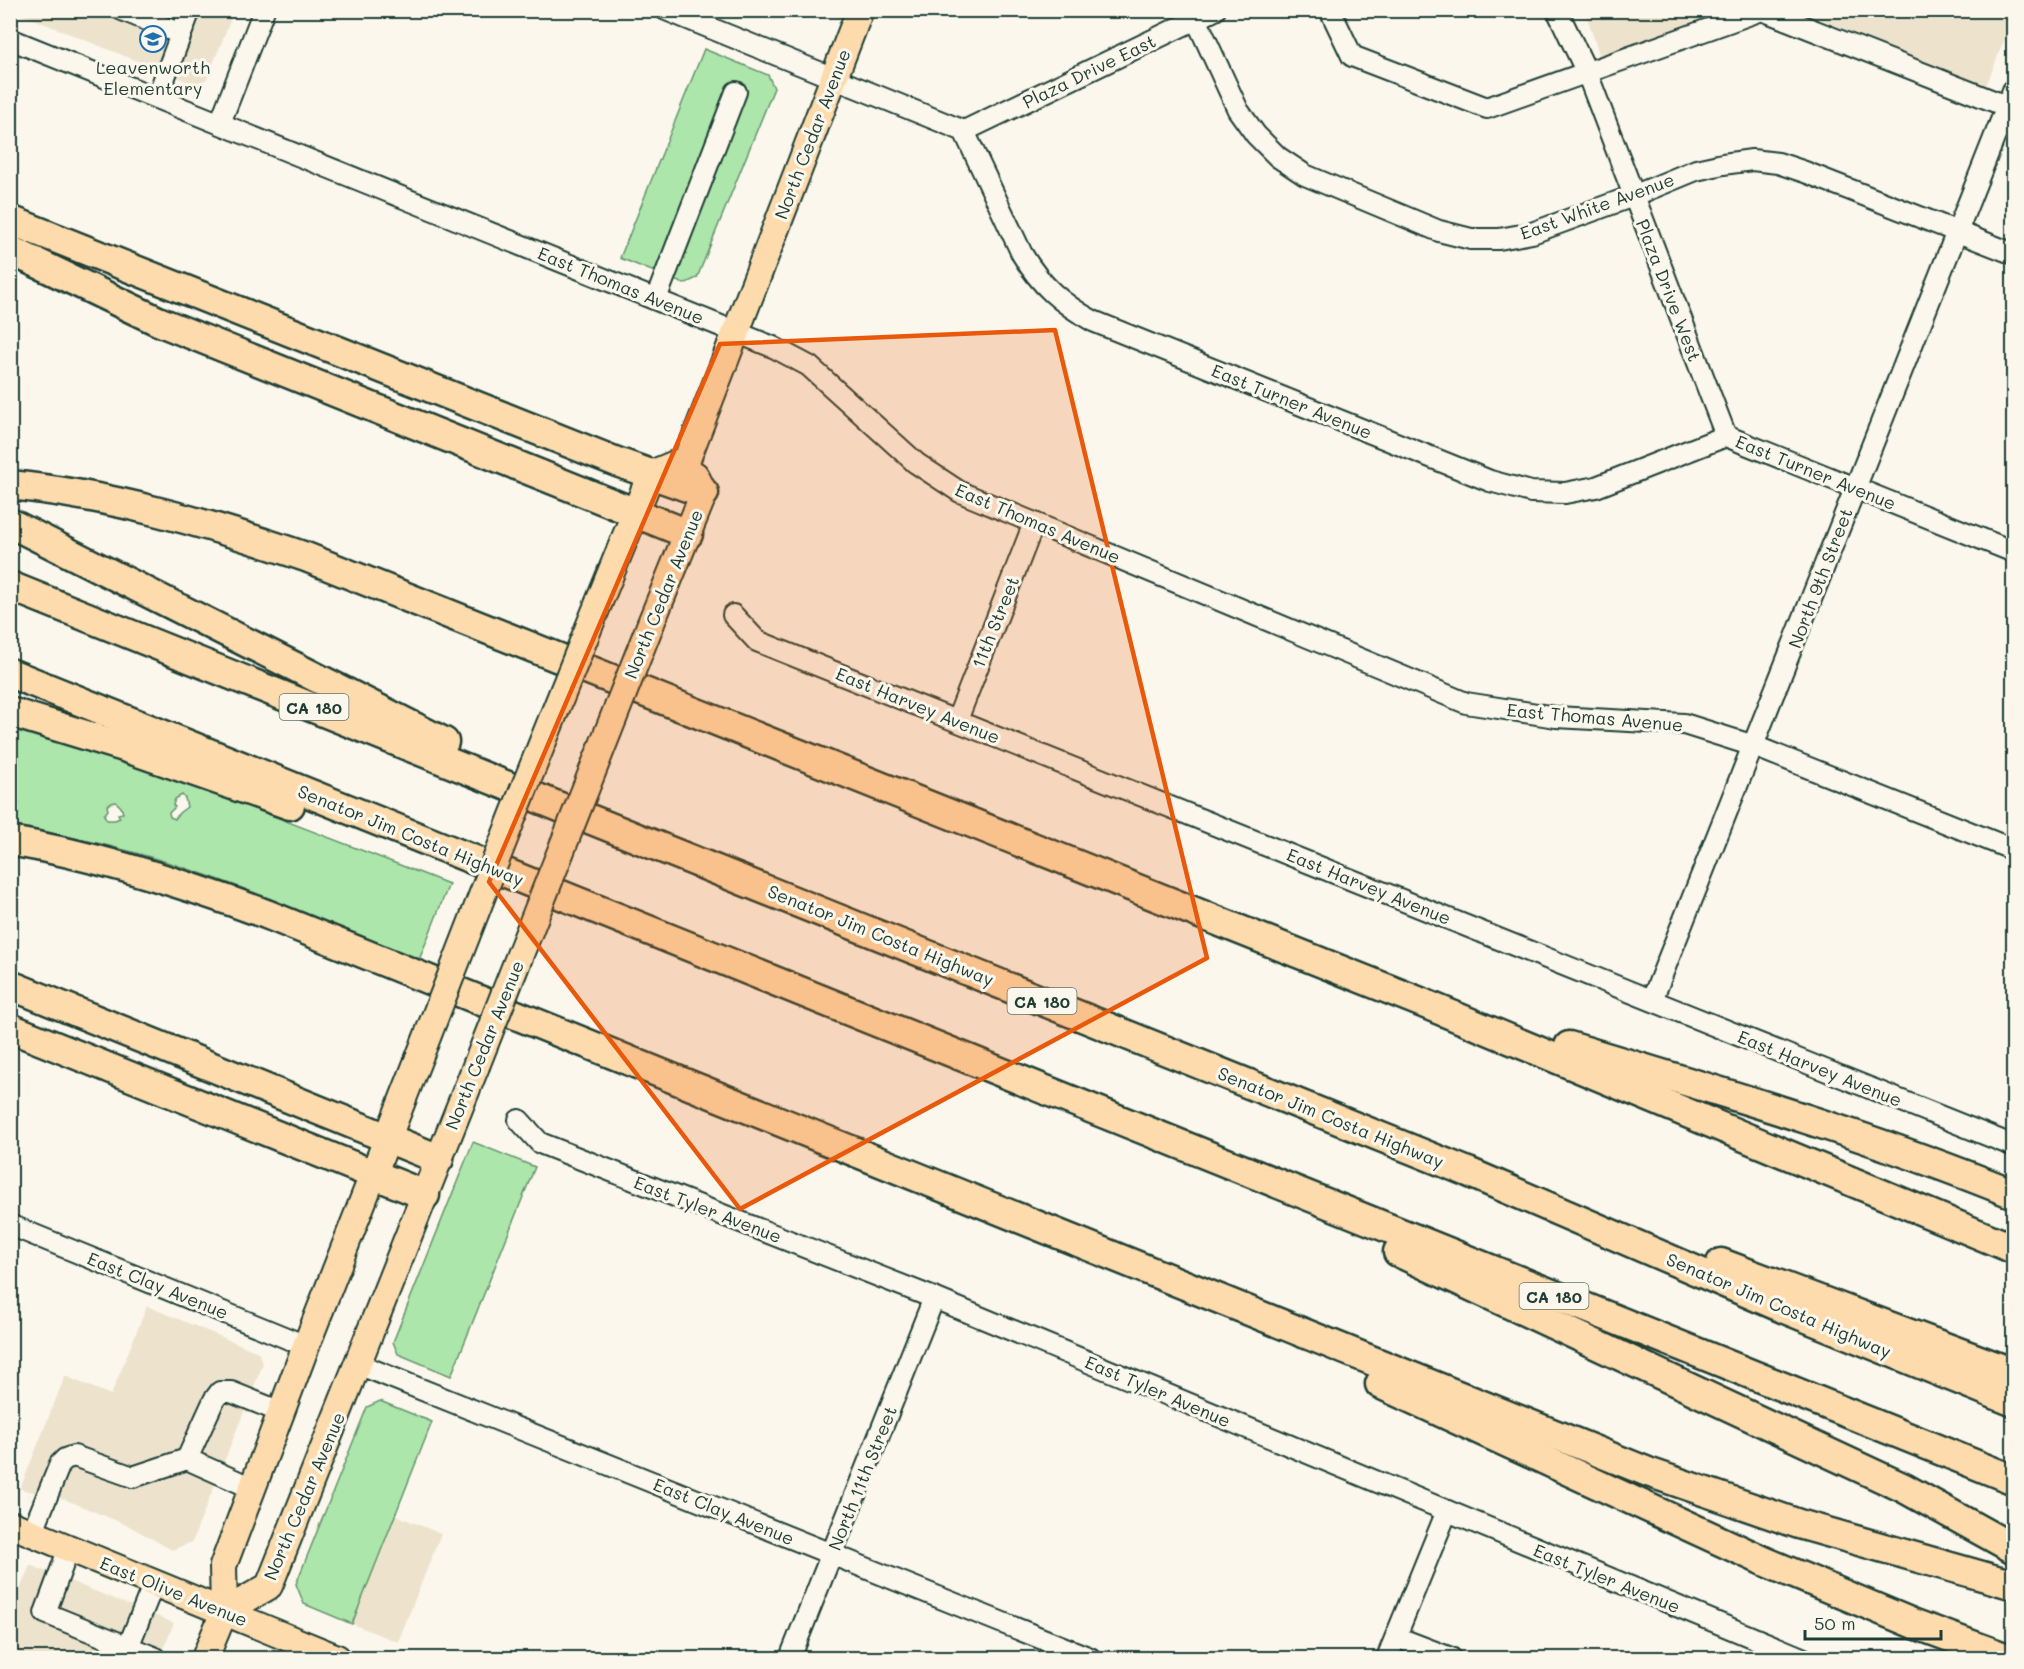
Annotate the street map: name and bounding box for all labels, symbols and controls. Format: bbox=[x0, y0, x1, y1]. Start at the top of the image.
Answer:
school or university icon: Leavenworth Elementary bbox=[138, 24, 168, 54]
street label: Plaza Drive East bbox=[1018, 28, 1160, 114]
street label: North Cedar Avenue bbox=[768, 45, 856, 223]
place label: Leavenworth Elementary bbox=[96, 55, 210, 100]
street label: East White Avenue bbox=[1517, 167, 1677, 245]
street label: Plaza Drive West bbox=[1631, 215, 1707, 365]
street label: East Thomas Avenue bbox=[534, 241, 708, 329]
street label: East Turner Avenue bbox=[1208, 358, 1376, 444]
street label: East Turner Avenue bbox=[1732, 429, 1900, 515]
street label: East Thomas Avenue bbox=[952, 477, 1124, 569]
street label: North 9th Street bbox=[1782, 504, 1858, 652]
street label: North Cedar Avenue bbox=[618, 506, 708, 682]
street label: 11th Street bbox=[966, 572, 1024, 672]
street label: East Harvey Avenue bbox=[832, 661, 1004, 749]
road number: CA 180 bbox=[280, 694, 348, 720]
street label: East Thomas Avenue bbox=[1506, 697, 1684, 737]
street label: Senator Jim Costa Highway bbox=[294, 779, 528, 891]
street label: East Harvey Avenue bbox=[1283, 842, 1455, 930]
street label: Senator Jim Costa Highway bbox=[764, 879, 998, 991]
street label: North Cedar Avenue bbox=[439, 957, 529, 1133]
road number: CA 180 bbox=[1008, 988, 1076, 1014]
street label: East Harvey Avenue bbox=[1734, 1024, 1906, 1112]
street label: Senator Jim Costa Highway bbox=[1214, 1061, 1448, 1173]
street label: East Tyler Avenue bbox=[631, 1170, 785, 1248]
street label: East Clay Avenue bbox=[84, 1246, 232, 1324]
street label: Senator Jim Costa Highway bbox=[1663, 1247, 1895, 1363]
road number: CA 180 bbox=[1520, 1283, 1588, 1309]
street label: East Tyler Avenue bbox=[1081, 1349, 1235, 1433]
street label: North 11th Street bbox=[822, 1402, 902, 1554]
street label: North Cedar Avenue bbox=[258, 1408, 350, 1584]
street label: East Clay Avenue bbox=[650, 1472, 798, 1550]
street label: East Tyler Avenue bbox=[1530, 1538, 1684, 1618]
street label: East Olive Avenue bbox=[97, 1550, 251, 1632]
scale bar bbox=[1805, 1603, 1942, 1641]
text: 50 m bbox=[1814, 1611, 1856, 1635]

